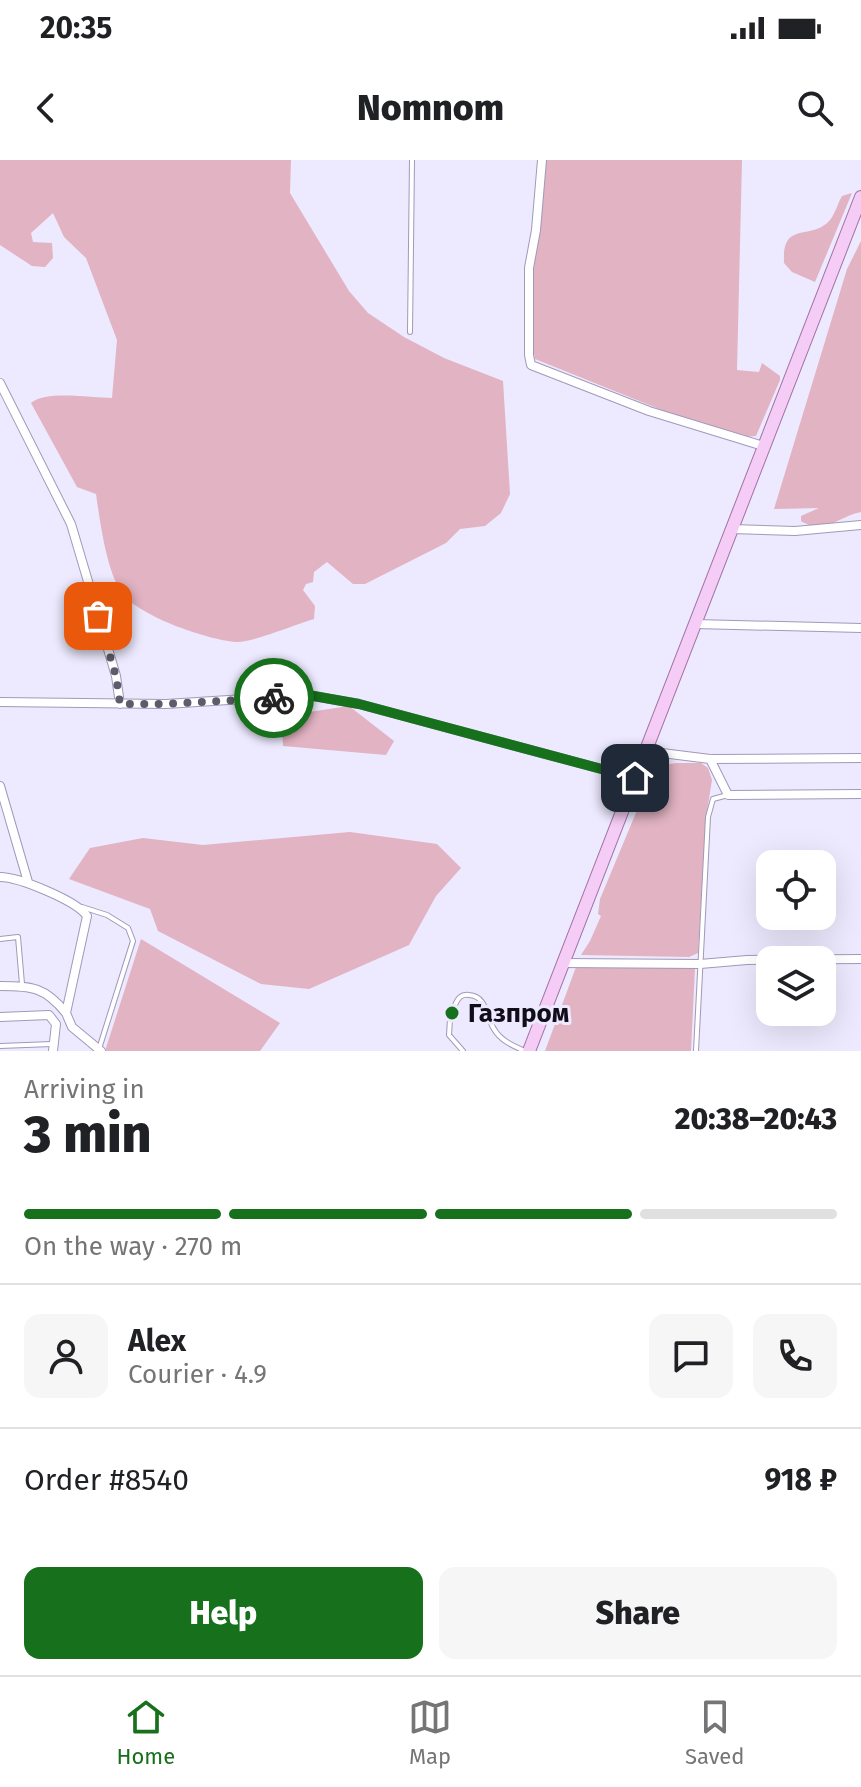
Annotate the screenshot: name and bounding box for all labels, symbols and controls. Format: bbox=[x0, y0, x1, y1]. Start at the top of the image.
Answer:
text: 20:35 bbox=[40, 10, 112, 46]
icon: back bbox=[24, 86, 68, 130]
text: Nomnom bbox=[357, 86, 504, 130]
icon: search bbox=[793, 86, 837, 130]
pin bbox=[64, 582, 132, 650]
icon: bag bbox=[76, 594, 120, 638]
courier bbox=[234, 658, 314, 738]
icon: bike bbox=[252, 676, 296, 720]
pin bbox=[601, 744, 669, 812]
icon: home bbox=[613, 756, 657, 800]
map controls bbox=[756, 850, 836, 1026]
button: locate bbox=[756, 850, 836, 930]
button: layers bbox=[756, 946, 836, 1026]
place label: Газпром bbox=[468, 998, 569, 1029]
marker: Газпром bbox=[443, 1004, 461, 1022]
text: Arriving in bbox=[24, 1074, 145, 1105]
text: 20:38–20:43 bbox=[675, 1101, 837, 1137]
text: 3 min bbox=[24, 1103, 152, 1166]
text: On the way · 270 m bbox=[24, 1231, 242, 1262]
button: person bbox=[24, 1314, 108, 1398]
button: chat bbox=[649, 1314, 733, 1398]
button: phone bbox=[753, 1314, 837, 1398]
text: Alex bbox=[128, 1323, 186, 1359]
text: Courier · 4.9 bbox=[128, 1359, 267, 1390]
text: Order #8540 bbox=[24, 1462, 189, 1498]
text: 918 ₽ bbox=[764, 1462, 837, 1498]
button: Help bbox=[24, 1567, 423, 1659]
button: Share bbox=[439, 1567, 837, 1659]
tab: Home bbox=[116, 1695, 175, 1770]
tab: Map bbox=[408, 1695, 452, 1770]
tab: Saved bbox=[685, 1695, 745, 1770]

